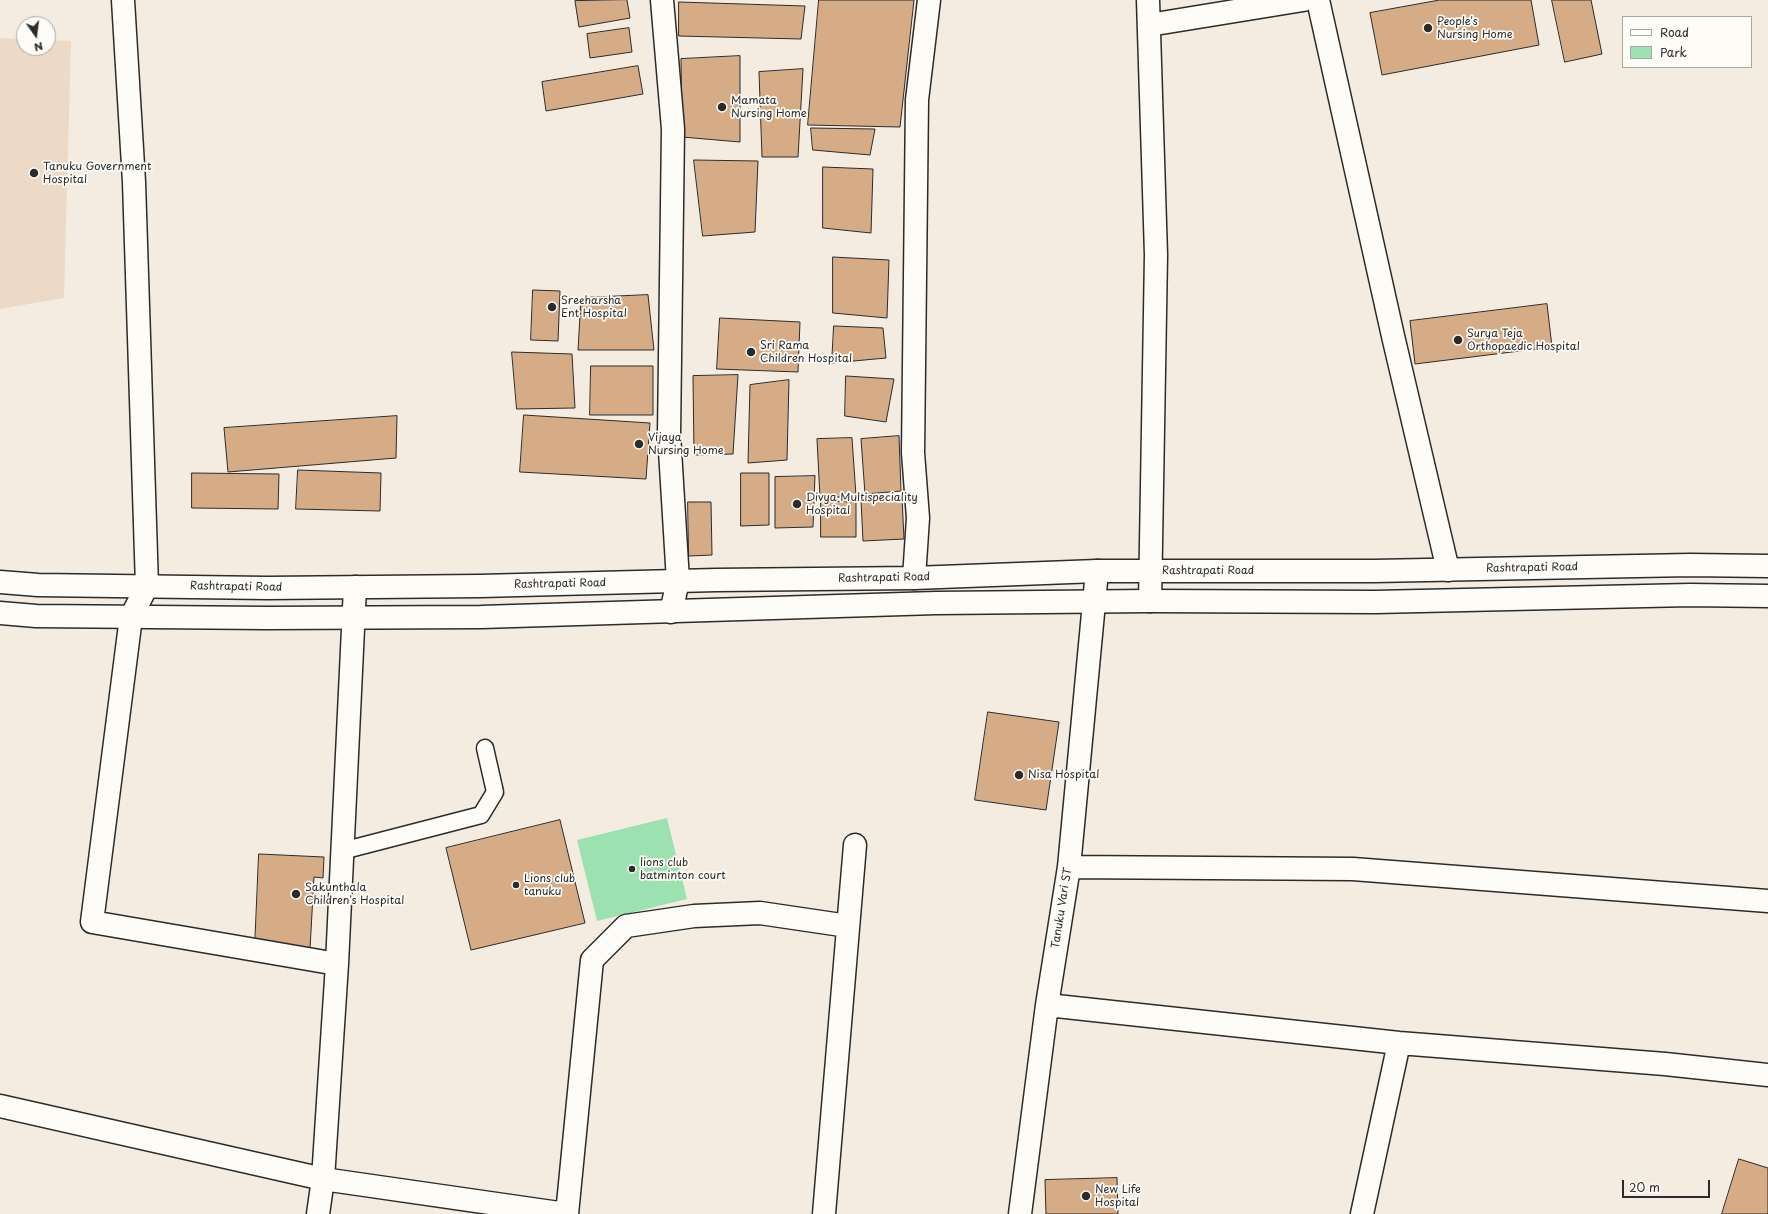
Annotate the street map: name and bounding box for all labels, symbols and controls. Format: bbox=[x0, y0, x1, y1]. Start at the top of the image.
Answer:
place label: People's Nursing Home bbox=[1437, 15, 1513, 41]
north arrow bbox=[16, 16, 56, 56]
legend bbox=[1622, 16, 1752, 68]
marker: People's Nursing Home bbox=[1422, 22, 1434, 34]
text: Road bbox=[1660, 23, 1689, 41]
text: N bbox=[32, 38, 45, 56]
text: Park bbox=[1660, 43, 1687, 61]
place label: Mamata Nursing Home bbox=[731, 94, 807, 120]
marker: Mamata Nursing Home bbox=[716, 101, 728, 113]
place label: Tanuku Government Hospital bbox=[43, 160, 151, 186]
marker: Tanuku Government Hospital bbox=[28, 167, 40, 179]
place label: Sreeharsha Ent Hospital bbox=[561, 294, 627, 320]
marker: Sreeharsha Ent Hospital bbox=[546, 301, 558, 313]
place label: Surya Teja Orthopaedic Hospital bbox=[1467, 327, 1580, 353]
marker: Surya Teja Orthopaedic Hospital bbox=[1452, 334, 1464, 346]
place label: Sri Rama Children Hospital bbox=[760, 339, 852, 365]
marker: Sri Rama Children Hospital bbox=[745, 346, 757, 358]
place label: Vijaya Nursing Home bbox=[648, 431, 724, 457]
marker: Vijaya Nursing Home bbox=[633, 438, 645, 450]
place label: Divya Multispeciality Hospital bbox=[806, 491, 918, 517]
marker: Divya Multispeciality Hospital bbox=[791, 498, 803, 510]
street label: Rashtrapati Road bbox=[1486, 561, 1578, 575]
street label: Rashtrapati Road bbox=[1162, 564, 1254, 578]
street label: Rashtrapati Road bbox=[838, 571, 930, 585]
street label: Rashtrapati Road bbox=[514, 577, 606, 591]
street label: Rashtrapati Road bbox=[190, 580, 282, 594]
place label: Nisa Hospital bbox=[1028, 768, 1099, 782]
marker: Nisa Hospital bbox=[1013, 769, 1025, 781]
place label: lions club batminton court bbox=[640, 856, 726, 882]
marker: lions club batminton court bbox=[627, 864, 637, 874]
street label: Tanuku Vari ST bbox=[1049, 867, 1075, 949]
place label: Lions club tanuku bbox=[524, 872, 575, 898]
marker: Lions club tanuku bbox=[511, 880, 521, 890]
place label: Sakunthala Children's Hospital bbox=[305, 881, 404, 907]
marker: Sakunthala Children's Hospital bbox=[290, 888, 302, 900]
scale bar bbox=[1624, 1172, 1712, 1198]
text: 20 m bbox=[1629, 1178, 1660, 1196]
place label: New Life Hospital bbox=[1095, 1183, 1141, 1209]
marker: New Life Hospital bbox=[1080, 1190, 1092, 1202]

